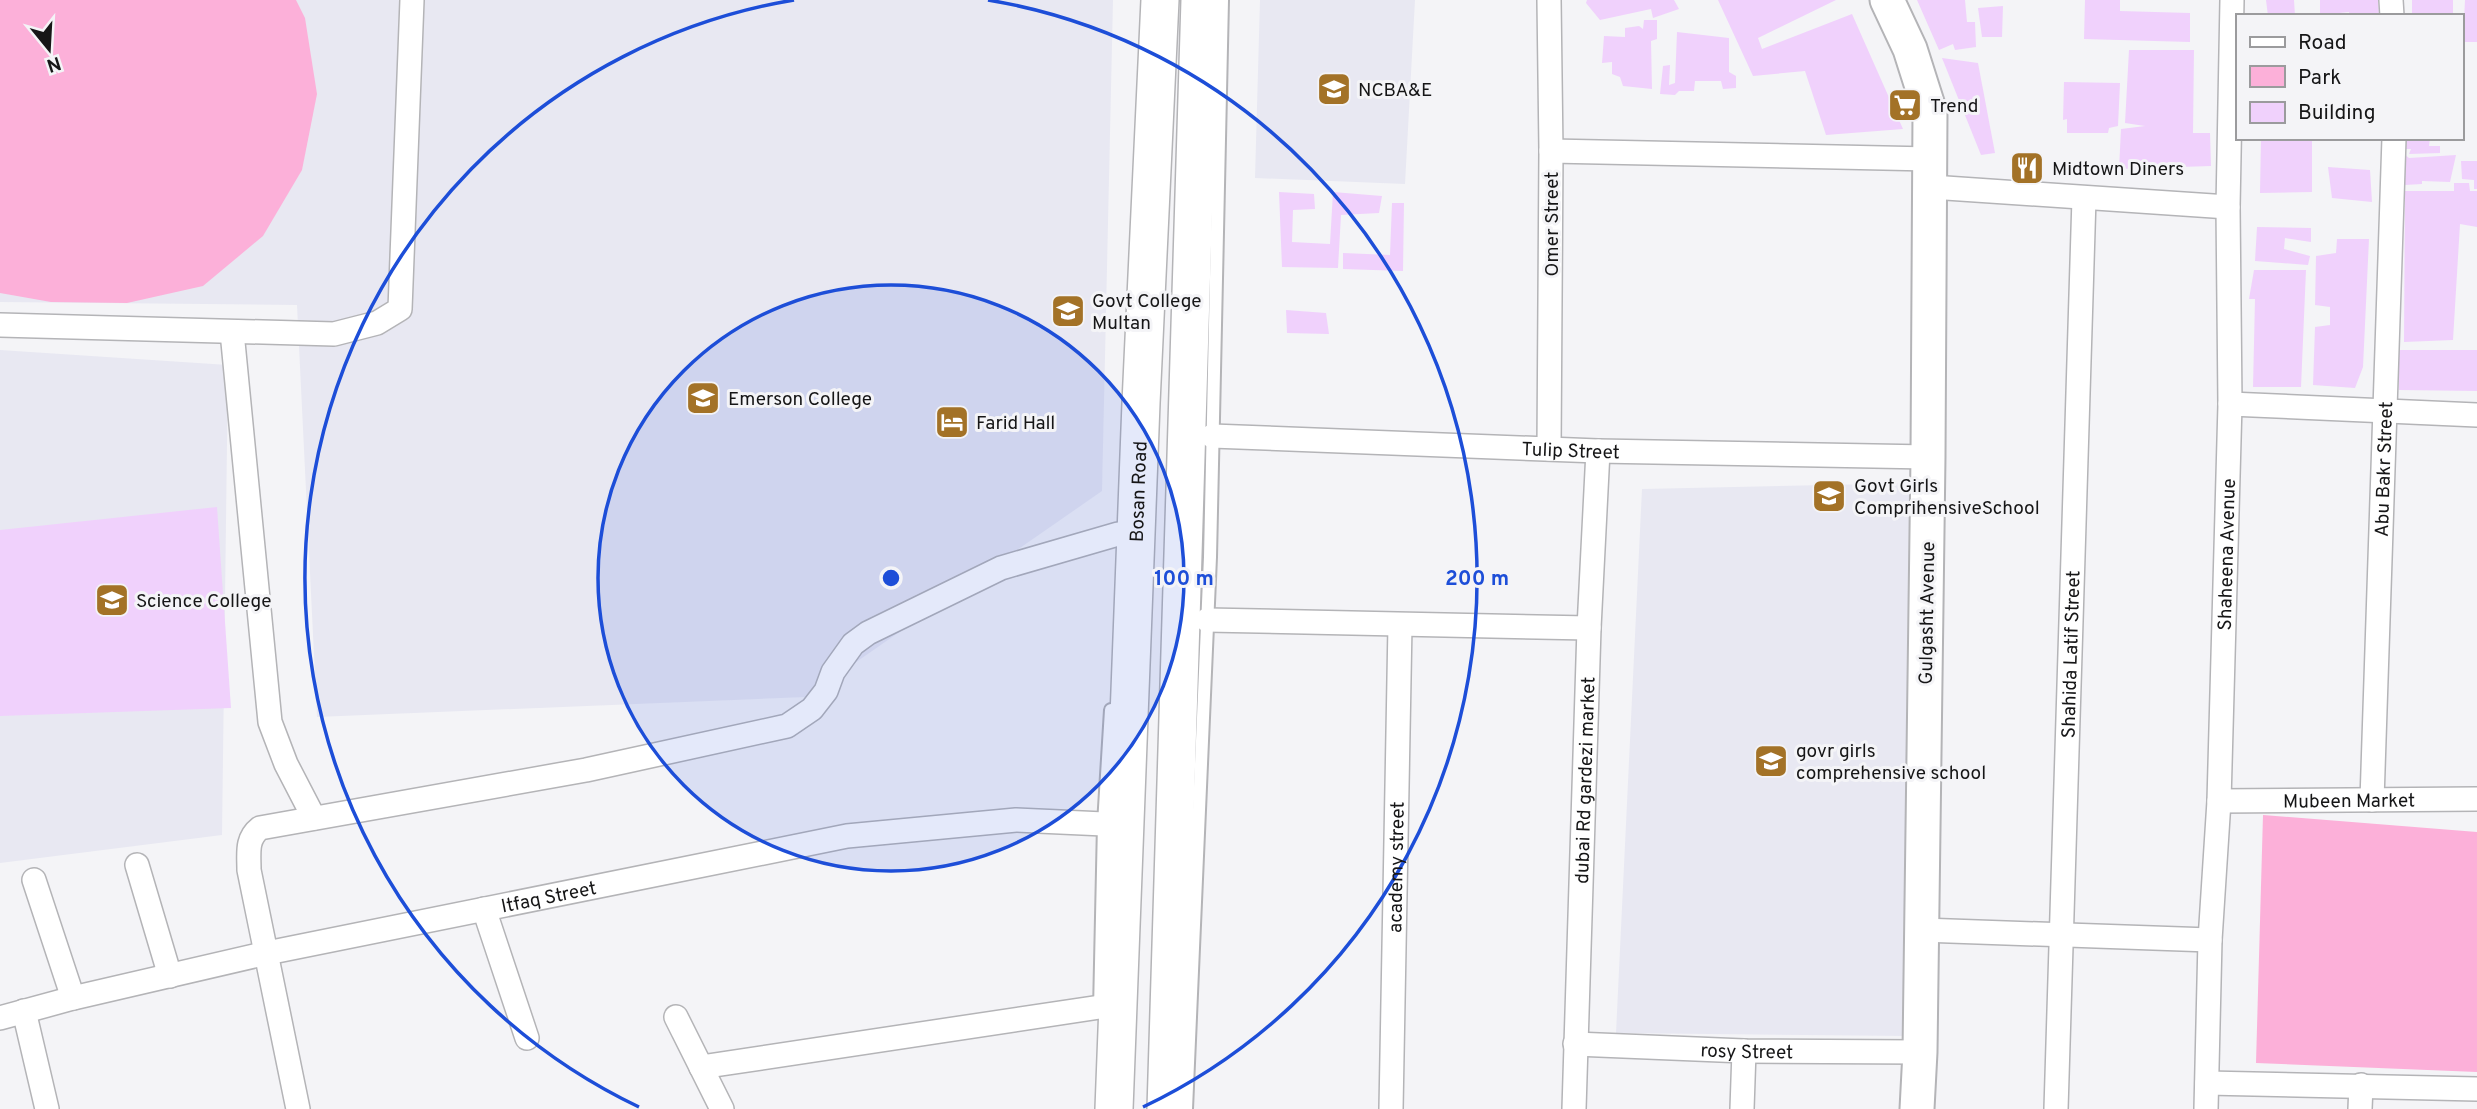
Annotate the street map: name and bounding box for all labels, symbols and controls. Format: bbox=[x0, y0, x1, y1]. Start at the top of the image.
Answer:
north arrow bbox=[14, 14, 84, 84]
legend bbox=[2236, 14, 2463, 140]
text: Road bbox=[2298, 30, 2347, 57]
text: N bbox=[43, 50, 64, 77]
text: Park bbox=[2298, 65, 2341, 92]
school or university icon: NCBA&E bbox=[1315, 70, 1353, 108]
place label: NCBA&E bbox=[1358, 79, 1432, 103]
supermarket icon: Trend bbox=[1886, 86, 1924, 124]
place label: Trend bbox=[1930, 95, 1978, 119]
text: Building bbox=[2298, 100, 2376, 127]
restaurant icon: Midtown Diners bbox=[2008, 149, 2046, 187]
place label: Midtown Diners bbox=[2052, 158, 2184, 182]
street label: Omer Street bbox=[1541, 172, 1565, 276]
place label: Govt College Multan bbox=[1092, 290, 1201, 336]
school or university icon: Govt College Multan bbox=[1049, 292, 1087, 330]
school or university icon: Emerson College bbox=[684, 379, 722, 417]
place label: Emerson College bbox=[728, 388, 872, 412]
street label: Abu Bakr Street bbox=[2371, 401, 2399, 538]
hotel icon: Farid Hall bbox=[933, 403, 971, 441]
place label: Farid Hall bbox=[976, 412, 1055, 436]
street label: Tulip Street bbox=[1521, 438, 1620, 465]
street label: Bosan Road bbox=[1126, 440, 1154, 543]
place label: Govt Girls ComprihensiveSchool bbox=[1854, 475, 2040, 521]
school or university icon: Govt Girls ComprihensiveSchool bbox=[1810, 477, 1848, 515]
street label: Shaheena Avenue bbox=[2214, 478, 2242, 631]
street label: Gulgasht Avenue bbox=[1915, 541, 1941, 685]
centre of rings bbox=[879, 566, 903, 590]
text: 100 m bbox=[1154, 566, 1214, 593]
text: 200 m bbox=[1445, 566, 1509, 593]
street label: Shahida Latif Street bbox=[2057, 570, 2087, 739]
school or university icon: Science College bbox=[93, 581, 131, 619]
place label: Science College bbox=[136, 590, 271, 614]
street label: dubai Rd gardezi market bbox=[1571, 676, 1601, 884]
place label: govr girls comprehensive school bbox=[1796, 740, 1986, 786]
school or university icon: govr girls comprehensive school bbox=[1752, 742, 1790, 780]
street label: Mubeen Market bbox=[2283, 789, 2415, 815]
street label: academy street bbox=[1384, 801, 1411, 933]
street label: Itfaq Street bbox=[499, 877, 599, 919]
street label: rosy Street bbox=[1700, 1039, 1793, 1065]

